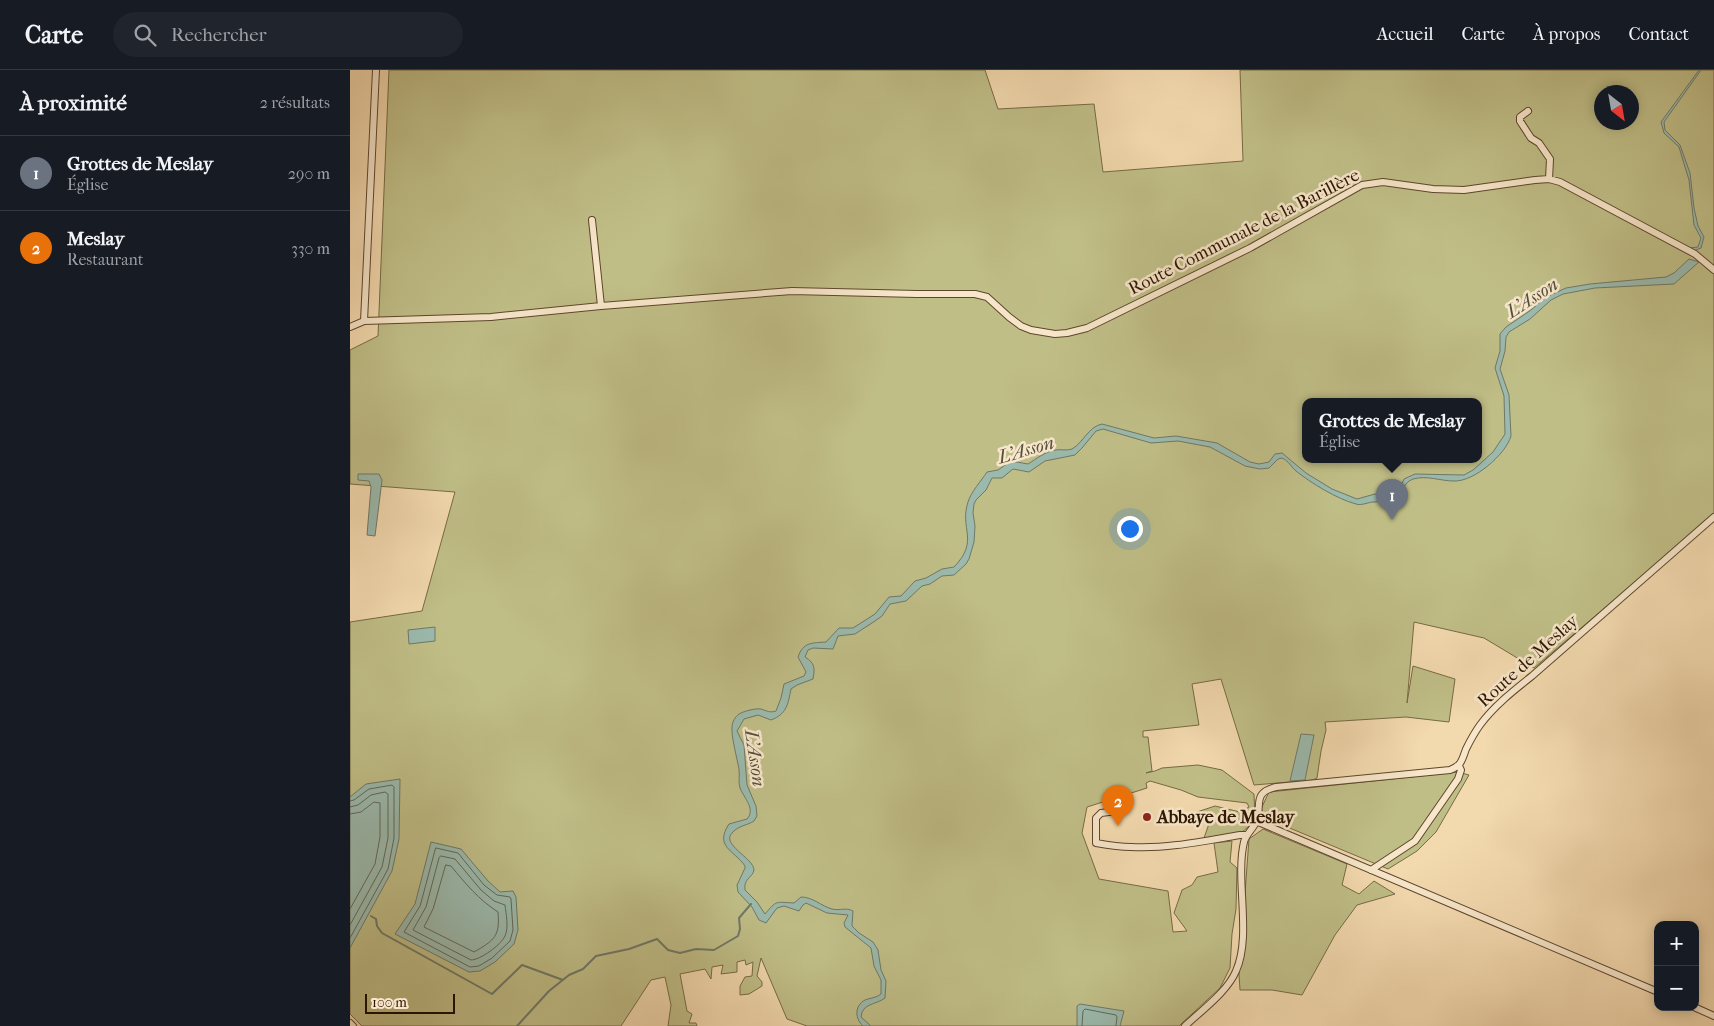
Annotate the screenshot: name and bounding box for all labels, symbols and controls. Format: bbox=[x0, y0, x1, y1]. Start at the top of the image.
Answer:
search box bbox=[113, 12, 463, 57]
text: Carte bbox=[25, 21, 83, 49]
icon: search bbox=[131, 21, 159, 49]
text: Rechercher bbox=[171, 24, 267, 46]
text: Accueil bbox=[1377, 24, 1434, 45]
text: Carte bbox=[1462, 24, 1505, 45]
text: À propos bbox=[1533, 24, 1600, 45]
text: Contact bbox=[1628, 24, 1689, 45]
north arrow bbox=[1594, 85, 1639, 130]
text: À proximité bbox=[20, 91, 127, 115]
text: 2 résultats bbox=[260, 93, 330, 112]
text: Grottes de Meslay bbox=[67, 153, 213, 175]
text: 1 bbox=[33, 164, 39, 183]
text: 290 m bbox=[288, 164, 330, 183]
street label: Route Communale de la Barillère bbox=[1125, 164, 1363, 300]
text: Église bbox=[67, 175, 108, 194]
text: Meslay bbox=[67, 228, 124, 250]
text: 2 bbox=[32, 239, 40, 258]
text: 330 m bbox=[291, 239, 330, 258]
text: Restaurant bbox=[67, 250, 143, 269]
water label: L'Asson bbox=[1500, 273, 1562, 324]
popup bbox=[1302, 398, 1482, 463]
text: Grottes de Meslay bbox=[1319, 410, 1465, 432]
water label: L'Asson bbox=[993, 432, 1057, 469]
text: Église bbox=[1319, 432, 1360, 451]
pin: 1 bbox=[1376, 479, 1408, 520]
your location bbox=[1117, 516, 1143, 542]
street label: Route de Meslay bbox=[1473, 609, 1584, 712]
water label: L'Asson bbox=[740, 726, 770, 788]
pin: 2 bbox=[1102, 785, 1134, 826]
place label: Abbaye de Meslay bbox=[1156, 807, 1296, 828]
marker: Abbaye de Meslay bbox=[1141, 811, 1153, 823]
map controls bbox=[1654, 921, 1699, 1011]
button: + bbox=[1654, 921, 1699, 966]
button: − bbox=[1654, 966, 1699, 1011]
scale bar bbox=[365, 991, 455, 1014]
text: 100 m bbox=[372, 994, 407, 1011]

